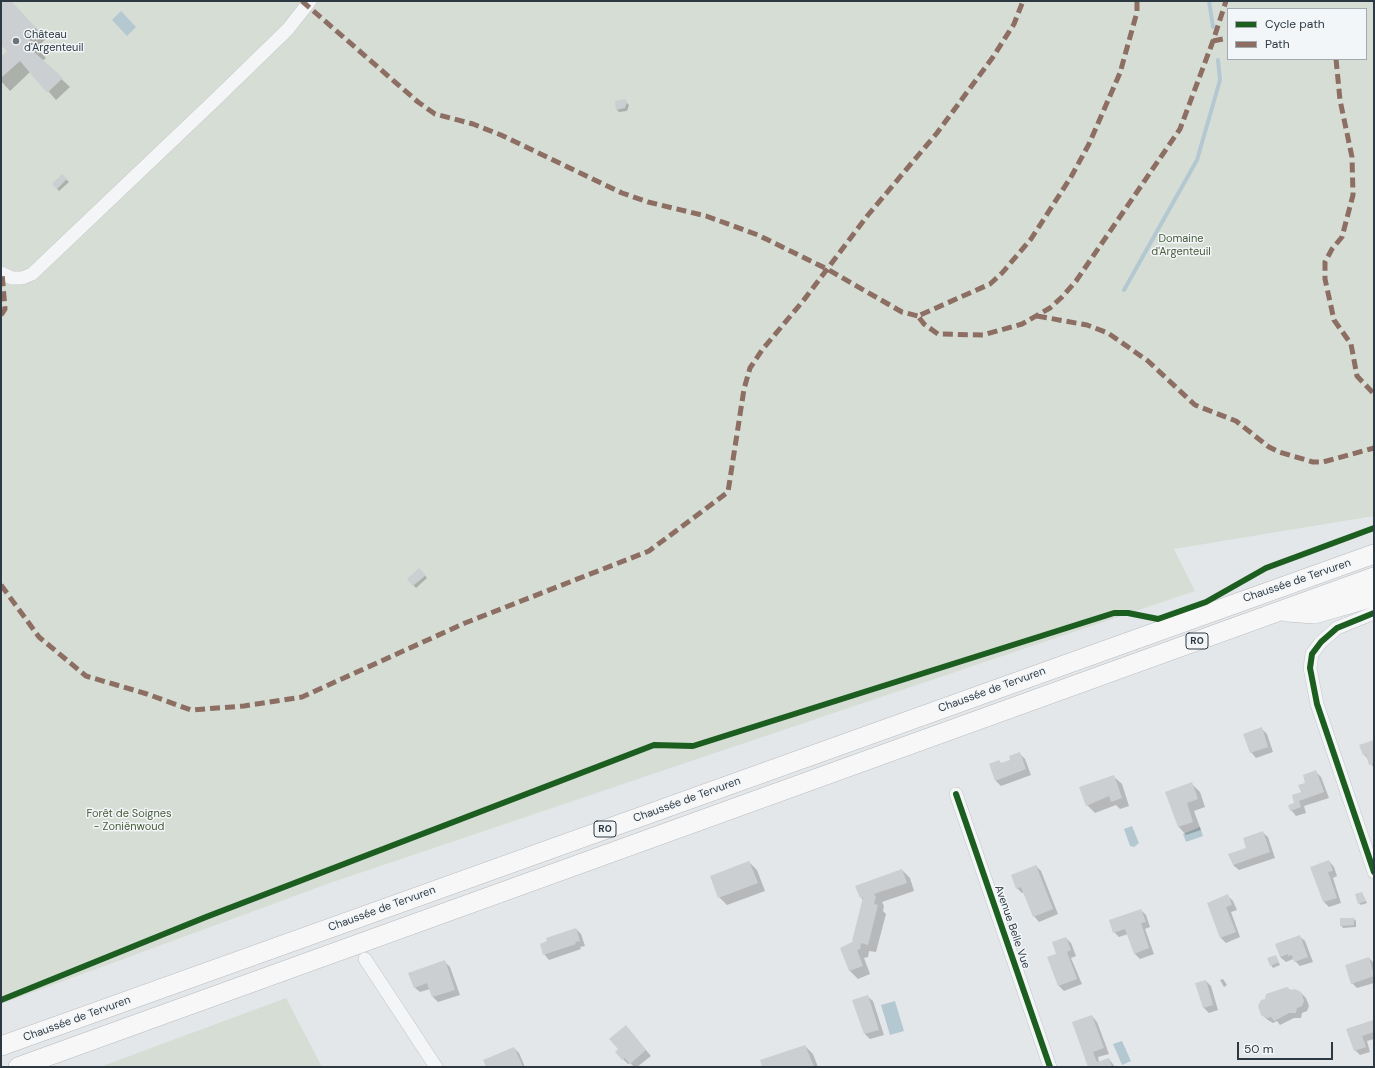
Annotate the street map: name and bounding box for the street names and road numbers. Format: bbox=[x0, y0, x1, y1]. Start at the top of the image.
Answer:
street label: Chaussée de Tervuren bbox=[1241, 556, 1353, 606]
road number: R0 bbox=[1186, 633, 1208, 649]
street label: Chaussée de Tervuren bbox=[937, 664, 1047, 716]
street label: Chaussée de Tervuren bbox=[632, 774, 742, 826]
road number: R0 bbox=[594, 821, 616, 837]
street label: Chaussée de Tervuren bbox=[327, 883, 437, 935]
street label: Avenue Belle Vue bbox=[992, 884, 1032, 970]
street label: Chaussée de Tervuren bbox=[22, 993, 132, 1045]

